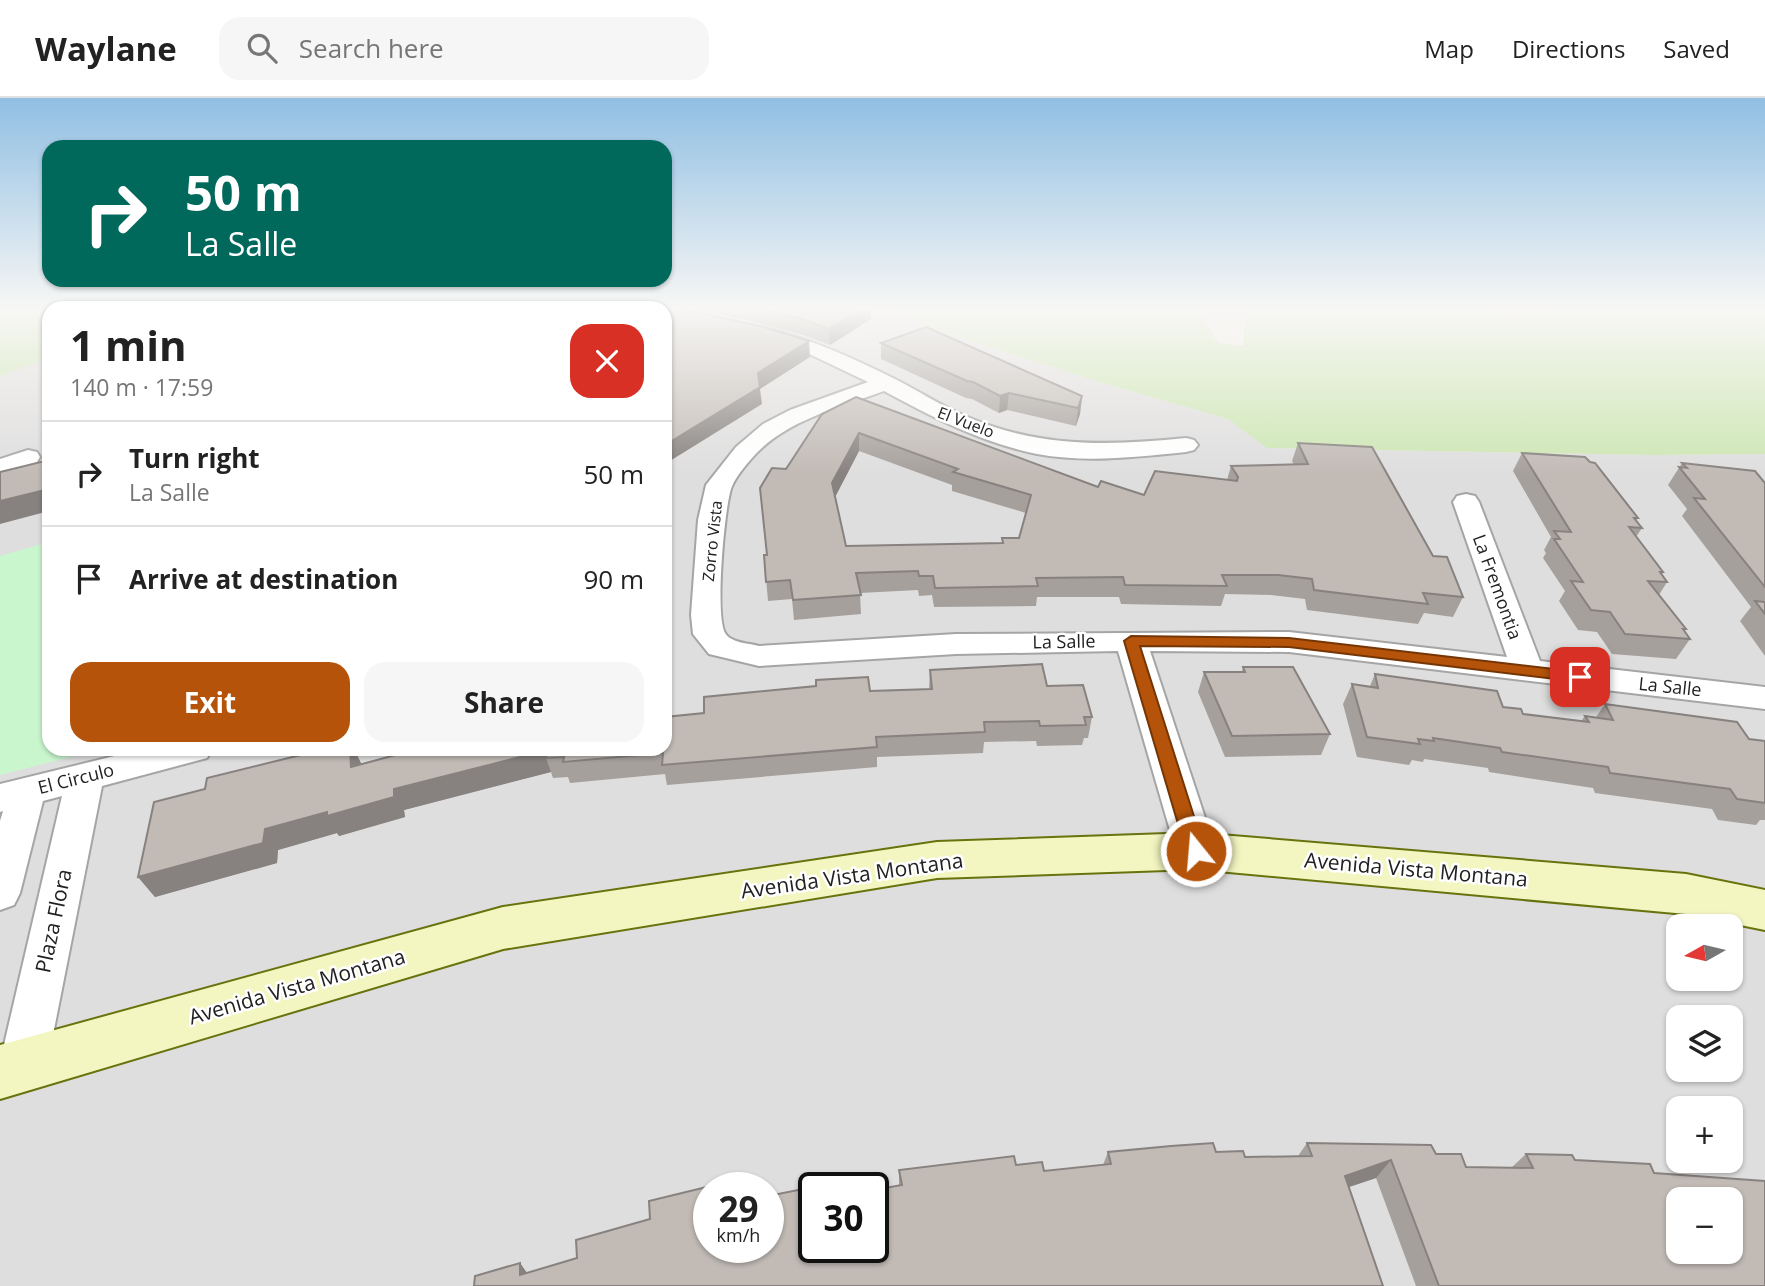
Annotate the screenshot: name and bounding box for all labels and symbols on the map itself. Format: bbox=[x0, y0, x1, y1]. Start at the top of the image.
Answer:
street label: El Vuelo bbox=[934, 401, 998, 443]
street label: Zorro Vista bbox=[697, 499, 727, 583]
street label: La Fremontia bbox=[1468, 531, 1528, 643]
street label: La Salle bbox=[1032, 628, 1096, 654]
pin bbox=[1550, 647, 1610, 707]
street label: La Salle bbox=[1637, 671, 1703, 701]
street label: El Circulo bbox=[35, 757, 116, 799]
position arrow bbox=[1159, 814, 1233, 888]
street label: Avenida Vista Montana bbox=[1303, 845, 1529, 893]
street label: Avenida Vista Montana bbox=[739, 846, 965, 904]
street label: Plaza Flora bbox=[28, 866, 78, 975]
north arrow bbox=[1666, 914, 1743, 990]
street label: Avenida Vista Montana bbox=[185, 942, 408, 1030]
speed limit sign: 30 bbox=[798, 1172, 889, 1263]

